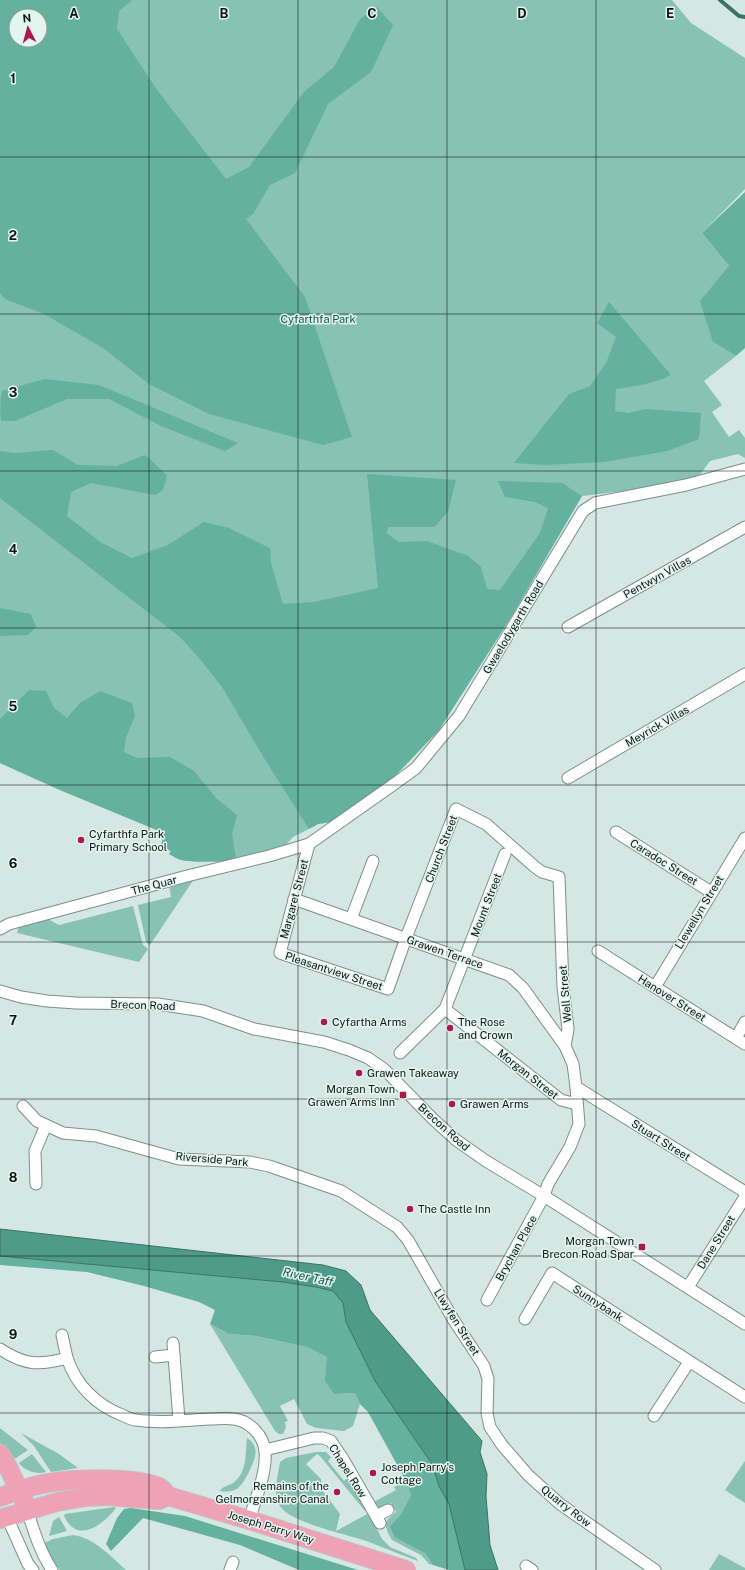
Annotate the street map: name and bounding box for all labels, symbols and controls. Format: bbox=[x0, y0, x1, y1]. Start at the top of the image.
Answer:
text: A bbox=[69, 6, 79, 21]
text: B bbox=[220, 6, 229, 21]
text: C bbox=[367, 6, 377, 21]
text: D bbox=[517, 6, 527, 21]
text: E bbox=[666, 6, 674, 21]
north arrow bbox=[8, 8, 48, 48]
text: N bbox=[22, 12, 32, 24]
text: 1 bbox=[10, 71, 16, 86]
text: 2 bbox=[9, 228, 17, 243]
park label: Cyfarthfa Park bbox=[280, 313, 356, 325]
text: 3 bbox=[9, 385, 18, 400]
text: 4 bbox=[9, 542, 18, 557]
street label: Pentwyn Villas bbox=[621, 553, 693, 600]
street label: Gwaelodygarth Road bbox=[480, 578, 546, 676]
text: 5 bbox=[9, 699, 18, 714]
street label: Meyrick Villas bbox=[623, 703, 691, 749]
street label: Church Street bbox=[423, 813, 459, 885]
place label: Cyfarthfa Park Primary School bbox=[89, 828, 167, 853]
marker: Cyfarthfa Park Primary School bbox=[76, 835, 86, 845]
street label: Caradoc Street bbox=[628, 836, 700, 888]
text: 6 bbox=[9, 856, 18, 871]
street label: Margaret Street bbox=[278, 858, 310, 940]
street label: Mount Street bbox=[468, 871, 504, 939]
street label: The Quar bbox=[130, 873, 178, 897]
street label: Llewellyn Street bbox=[672, 873, 726, 951]
street label: Grawen Terrace bbox=[405, 933, 485, 971]
street label: Pleasantview Street bbox=[284, 950, 384, 992]
street label: Well Street bbox=[557, 965, 573, 1023]
street label: Hanover Street bbox=[636, 972, 708, 1024]
street label: Brecon Road bbox=[110, 998, 176, 1012]
text: 7 bbox=[9, 1013, 17, 1028]
place label: Cyfartha Arms bbox=[332, 1016, 407, 1028]
place label: The Rose and Crown bbox=[458, 1016, 513, 1041]
marker: Cyfartha Arms bbox=[319, 1017, 329, 1027]
marker: The Rose and Crown bbox=[445, 1023, 455, 1033]
street label: Morgan Street bbox=[495, 1047, 561, 1101]
place label: Grawen Takeaway bbox=[367, 1067, 459, 1079]
marker: Grawen Takeaway bbox=[354, 1068, 364, 1078]
place label: Morgan Town Grawen Arms Inn bbox=[308, 1083, 395, 1108]
marker: Morgan Town Grawen Arms Inn bbox=[398, 1090, 408, 1100]
place label: Grawen Arms bbox=[460, 1098, 529, 1110]
marker: Grawen Arms bbox=[447, 1099, 457, 1109]
street label: Brecon Road bbox=[416, 1101, 472, 1153]
street label: Stuart Street bbox=[629, 1117, 693, 1163]
street label: Riverside Park bbox=[175, 1150, 249, 1168]
text: 8 bbox=[9, 1170, 18, 1185]
place label: The Castle Inn bbox=[418, 1203, 491, 1215]
marker: The Castle Inn bbox=[405, 1204, 415, 1214]
street label: Brychan Place bbox=[493, 1213, 539, 1283]
street label: Dane Street bbox=[695, 1213, 737, 1271]
place label: Morgan Town Brecon Road Spar bbox=[542, 1235, 634, 1260]
marker: Morgan Town Brecon Road Spar bbox=[637, 1242, 647, 1252]
water label: River Taff bbox=[281, 1265, 336, 1289]
street label: Sunnybank bbox=[571, 1282, 625, 1324]
street label: Llwyfen Street bbox=[432, 1287, 482, 1357]
text: 9 bbox=[9, 1327, 17, 1342]
street label: Chapel Row bbox=[327, 1442, 369, 1500]
place label: Joseph Parry's Cottage bbox=[381, 1461, 454, 1486]
marker: Joseph Parry's Cottage bbox=[368, 1468, 378, 1478]
place label: Remains of the Gelmorganshire Canal bbox=[215, 1480, 329, 1505]
street label: Quarry Row bbox=[539, 1483, 594, 1529]
marker: Remains of the Gelmorganshire Canal bbox=[332, 1487, 342, 1497]
street label: Joseph Parry Way bbox=[226, 1508, 316, 1546]

